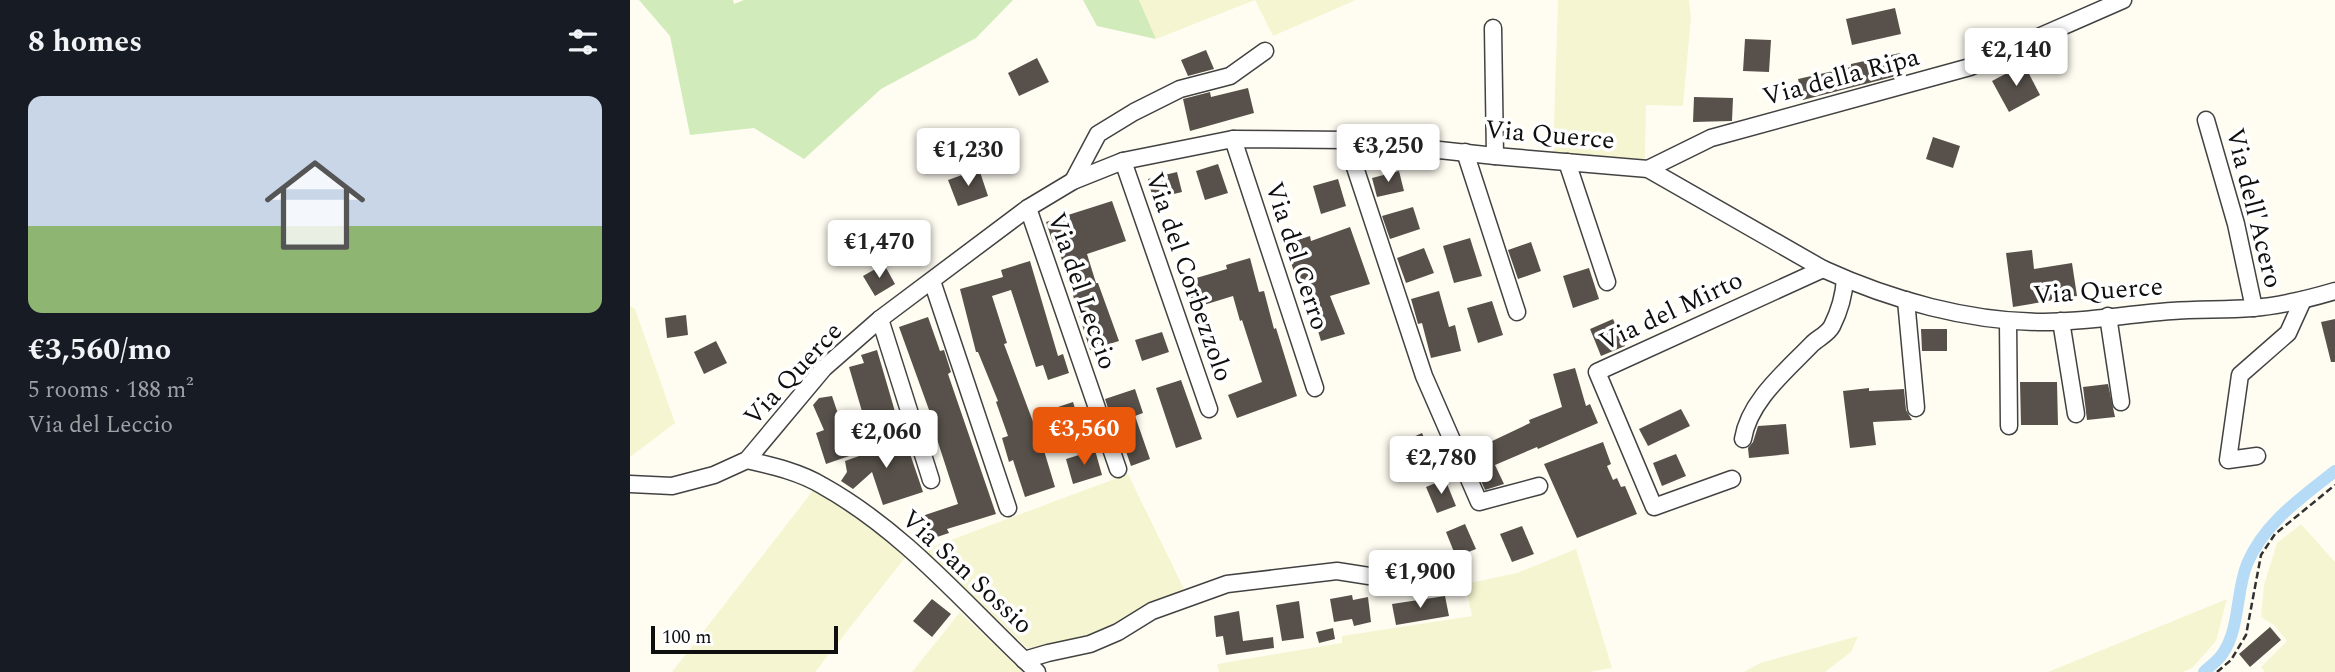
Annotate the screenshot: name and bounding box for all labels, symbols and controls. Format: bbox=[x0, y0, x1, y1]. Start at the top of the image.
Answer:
text: 8 homes bbox=[28, 19, 142, 65]
icon: filters bbox=[564, 23, 602, 61]
pin: €2,140 bbox=[1959, 28, 2073, 88]
text: €2,140 bbox=[1981, 33, 2051, 68]
street label: Via della Ripa bbox=[1758, 37, 1924, 117]
street label: Via Querce bbox=[1483, 109, 1617, 161]
pin: €3,250 bbox=[1331, 124, 1445, 184]
street label: Via dell'Acero bbox=[2215, 124, 2293, 292]
pin: €1,230 bbox=[911, 128, 1025, 188]
text: €3,250 bbox=[1353, 129, 1423, 164]
text: €1,230 bbox=[933, 133, 1003, 168]
icon: home bbox=[252, 142, 378, 268]
street label: Via del Corbezzolo bbox=[1134, 167, 1244, 387]
street label: Via del Cerro bbox=[1254, 177, 1340, 335]
street label: Via del Leccio bbox=[1036, 207, 1128, 375]
pin: €1,470 bbox=[822, 220, 936, 280]
text: €1,470 bbox=[844, 225, 914, 260]
street label: Via del Mirto bbox=[1593, 260, 1749, 362]
street label: Via Querce bbox=[2032, 267, 2164, 315]
street label: Via Querce bbox=[734, 313, 852, 435]
text: €3,560/mo bbox=[28, 327, 171, 373]
text: 5 rooms · 188 m² bbox=[28, 373, 194, 408]
pin: €3,560 bbox=[1027, 407, 1141, 467]
text: Via del Leccio bbox=[28, 408, 173, 443]
pin: €2,060 bbox=[829, 410, 943, 470]
text: €3,560 bbox=[1049, 412, 1119, 447]
text: €2,060 bbox=[851, 415, 921, 450]
pin: €2,780 bbox=[1384, 436, 1498, 496]
text: €2,780 bbox=[1406, 441, 1476, 476]
street label: Via San Sossio bbox=[892, 500, 1042, 644]
pin: €1,900 bbox=[1363, 550, 1477, 610]
text: €1,900 bbox=[1385, 555, 1455, 590]
scale bar bbox=[651, 623, 838, 655]
text: 100 m bbox=[662, 623, 712, 652]

